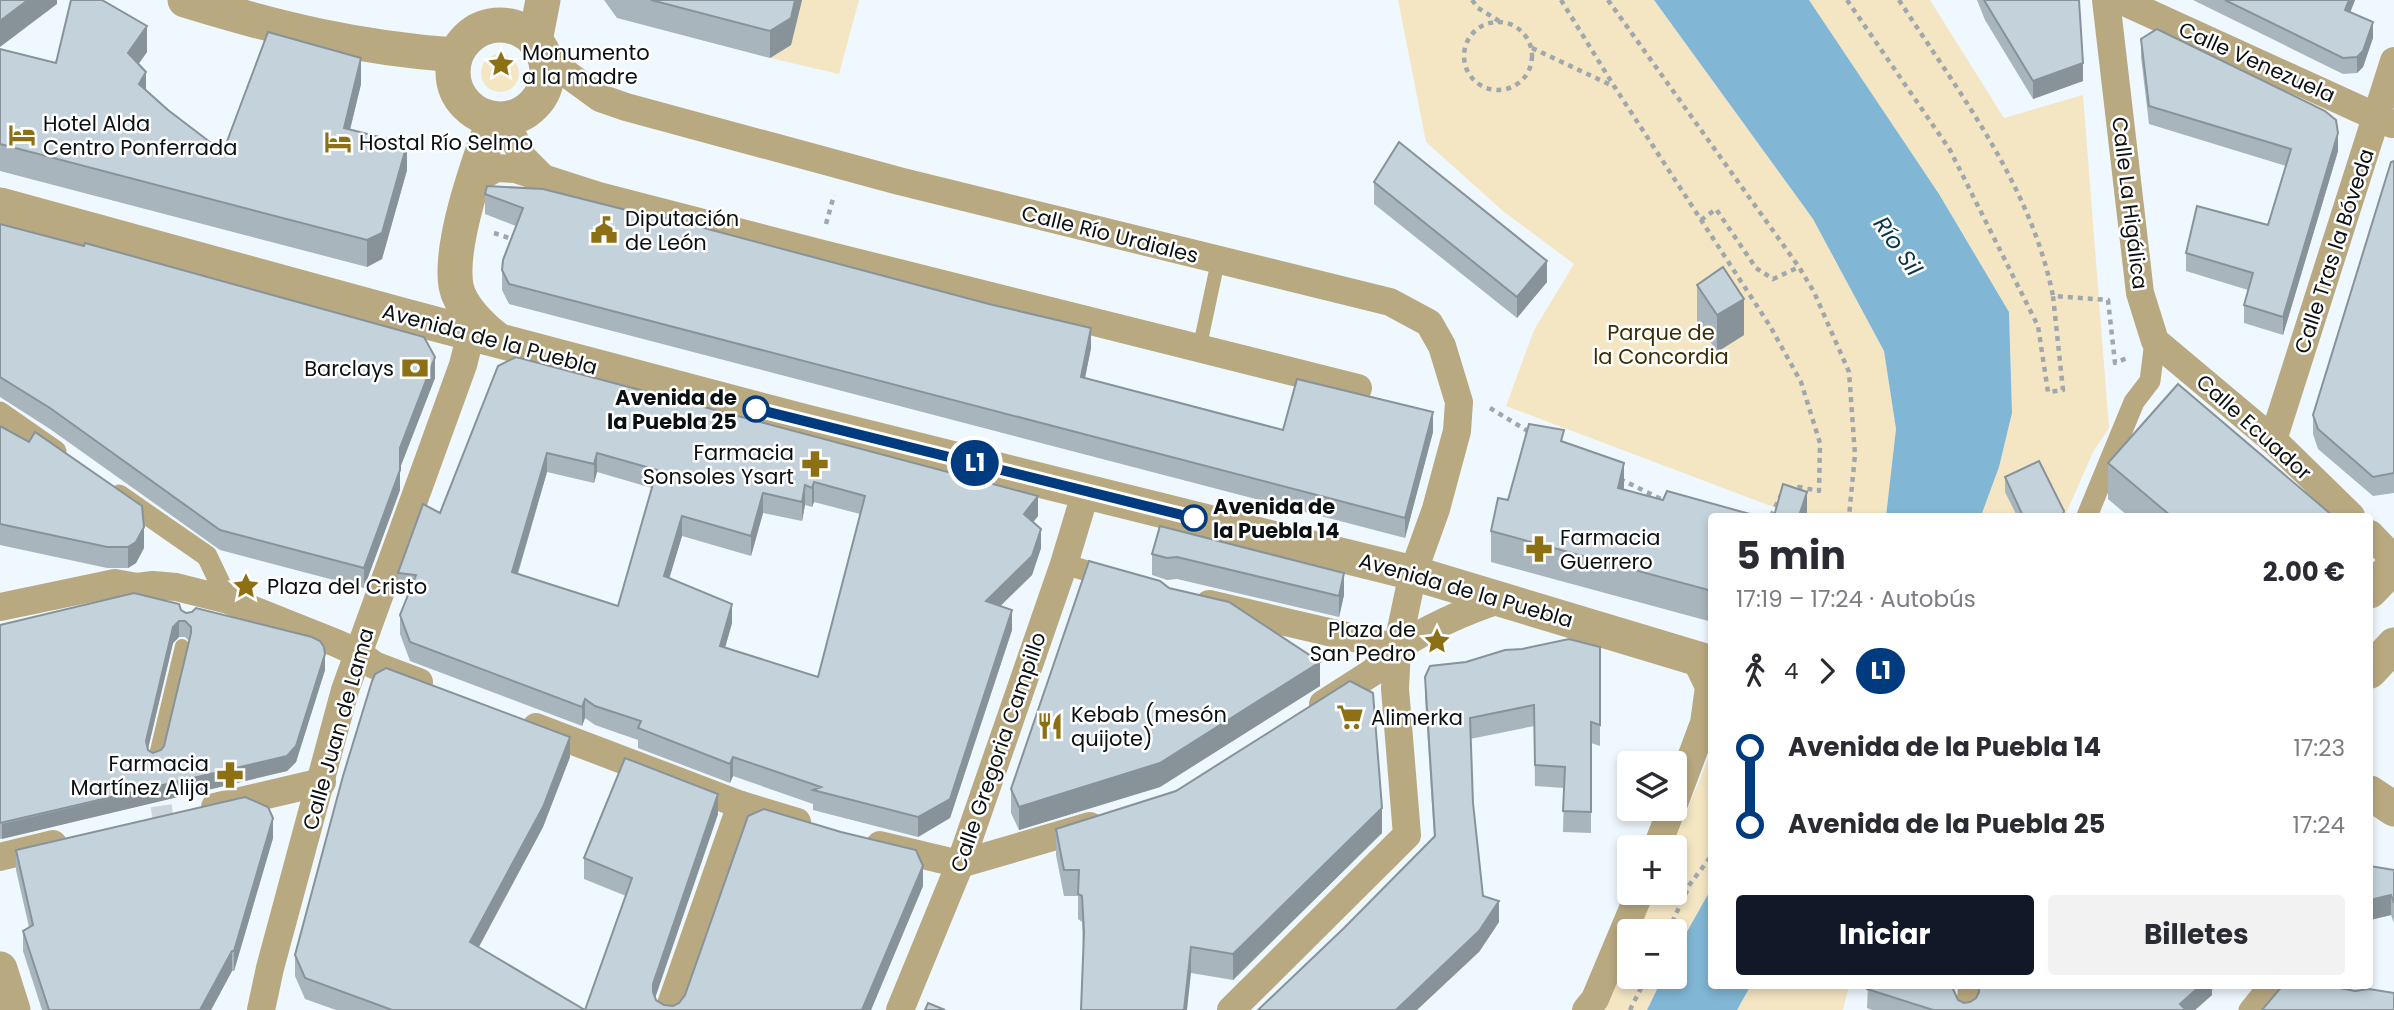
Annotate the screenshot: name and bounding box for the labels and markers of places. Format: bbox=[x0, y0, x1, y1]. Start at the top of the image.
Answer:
place label: Monumento a la madre bbox=[522, 38, 650, 91]
place icon: Monumento a la madre bbox=[486, 49, 516, 79]
place label: Hotel Alda Centro Ponferrada bbox=[43, 109, 237, 162]
hotel icon: Hotel Alda Centro Ponferrada bbox=[7, 120, 37, 150]
hotel icon: Hostal Río Selmo bbox=[323, 127, 353, 157]
place label: Hostal Río Selmo bbox=[359, 128, 533, 157]
place label: Diputación de León bbox=[625, 204, 739, 257]
public building icon: Diputación de León bbox=[589, 215, 619, 245]
bank icon: Barclays bbox=[400, 353, 430, 383]
place label: Barclays bbox=[304, 354, 394, 383]
place label: Avenida de la Puebla 25 bbox=[607, 383, 737, 436]
marker: Avenida de la Puebla 25 bbox=[743, 396, 769, 422]
place label: Farmacia Sonsoles Ysart bbox=[643, 438, 794, 491]
pharmacy icon: Farmacia Sonsoles Ysart bbox=[800, 449, 830, 479]
place label: Avenida de la Puebla 14 bbox=[1213, 492, 1339, 545]
marker: Avenida de la Puebla 14 bbox=[1181, 505, 1207, 531]
place label: Farmacia Guerrero bbox=[1560, 523, 1661, 576]
pharmacy icon: Farmacia Guerrero bbox=[1524, 534, 1554, 564]
place icon: Plaza del Cristo bbox=[231, 571, 261, 601]
place label: Plaza del Cristo bbox=[267, 572, 427, 601]
place label: Plaza de San Pedro bbox=[1310, 615, 1416, 668]
place icon: Plaza de San Pedro bbox=[1422, 626, 1452, 656]
place label: Kebab (mesón quijote) bbox=[1071, 700, 1227, 753]
supermarket icon: Alimerka bbox=[1335, 702, 1365, 732]
place label: Alimerka bbox=[1371, 703, 1463, 732]
restaurant icon: Kebab (mesón quijote) bbox=[1035, 711, 1065, 741]
place label: Farmacia Martínez Alija bbox=[71, 749, 209, 802]
pharmacy icon: Farmacia Martínez Alija bbox=[215, 760, 245, 790]

